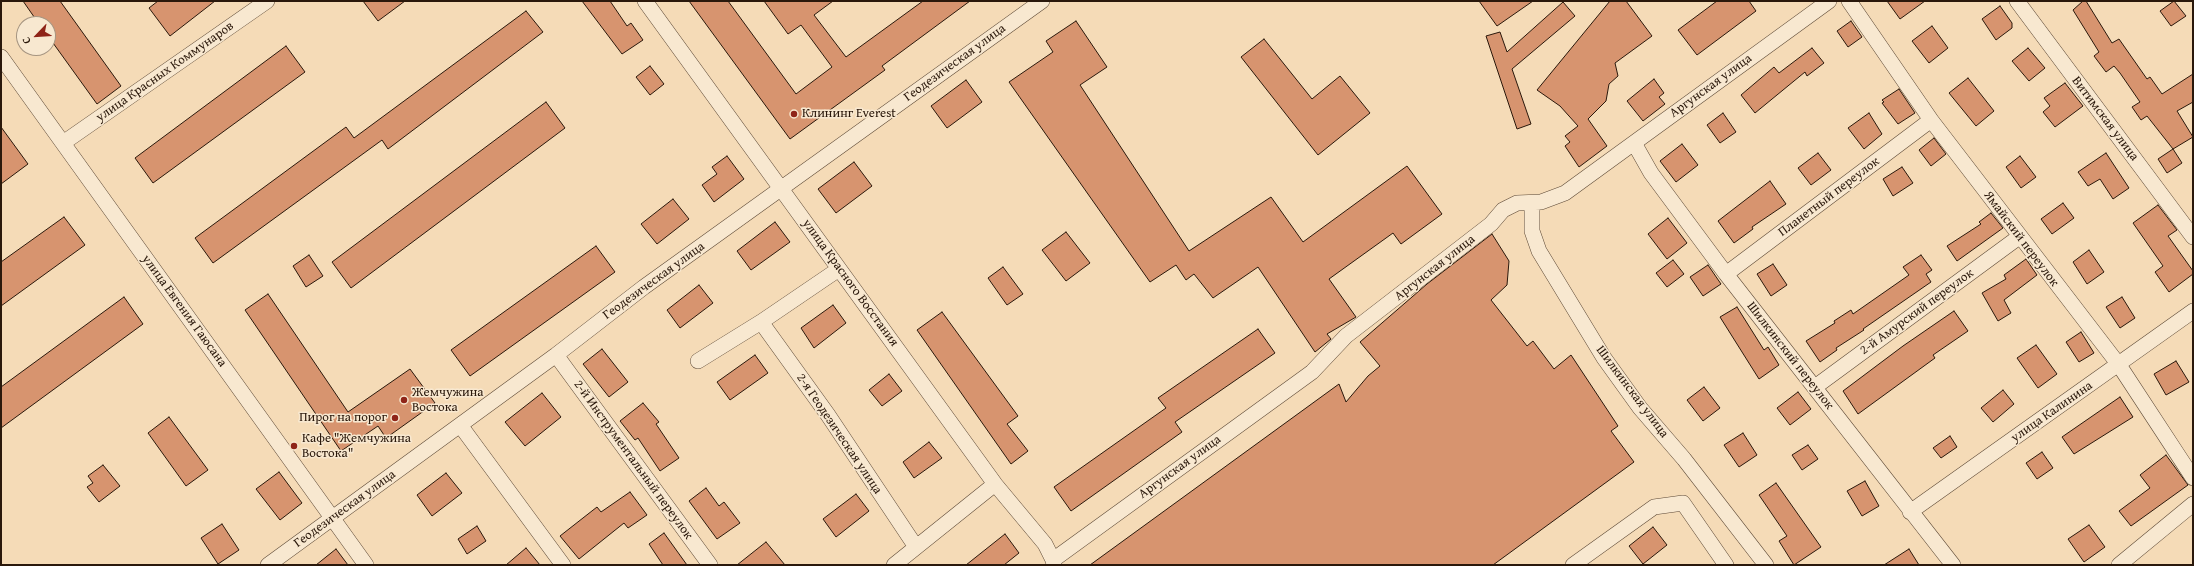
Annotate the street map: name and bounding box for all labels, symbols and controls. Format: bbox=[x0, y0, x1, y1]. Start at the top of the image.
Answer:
north arrow bbox=[16, 16, 56, 56]
street label: улица Красных Коммунаров bbox=[93, 18, 237, 126]
street label: Геодезическая улица bbox=[901, 21, 1009, 105]
text: С bbox=[17, 34, 35, 47]
street label: Аргунская улица bbox=[1667, 51, 1755, 121]
street label: Витимская улица bbox=[2068, 74, 2142, 164]
place label: Клининг Everest bbox=[802, 106, 896, 122]
marker: Клининг Everest bbox=[789, 109, 799, 119]
street label: Планетный переулок bbox=[1775, 154, 1883, 240]
street label: Ямайский переулок bbox=[1980, 188, 2062, 290]
street label: улица Красного Восстания bbox=[798, 216, 902, 350]
street label: Аргунская улица bbox=[1392, 232, 1478, 304]
street label: Геодезическая улица bbox=[600, 239, 708, 323]
street label: улица Евгения Гаюсана bbox=[138, 252, 230, 370]
street label: 2-й Амурский переулок bbox=[1857, 265, 1977, 359]
street label: Шилкинский переулок bbox=[1743, 299, 1837, 413]
street label: Шилкинская улица bbox=[1592, 343, 1672, 441]
street label: 2-я Геодезическая улица bbox=[793, 371, 885, 497]
street label: 2-й Инструментальный переулок bbox=[570, 377, 696, 543]
street label: улица Калинина bbox=[2008, 378, 2096, 446]
place label: Жемчужина Востока bbox=[412, 385, 483, 416]
marker: Жемчужина Востока bbox=[399, 395, 409, 405]
place label: Пирог на порог bbox=[299, 410, 387, 426]
marker: Пирог на порог bbox=[390, 413, 400, 423]
place label: Кафе "Жемчужина Востока" bbox=[302, 431, 411, 462]
street label: Аргунская улица bbox=[1136, 432, 1224, 502]
marker: Кафе "Жемчужина Востока" bbox=[289, 441, 299, 451]
street label: Геодезическая улица bbox=[291, 467, 399, 551]

